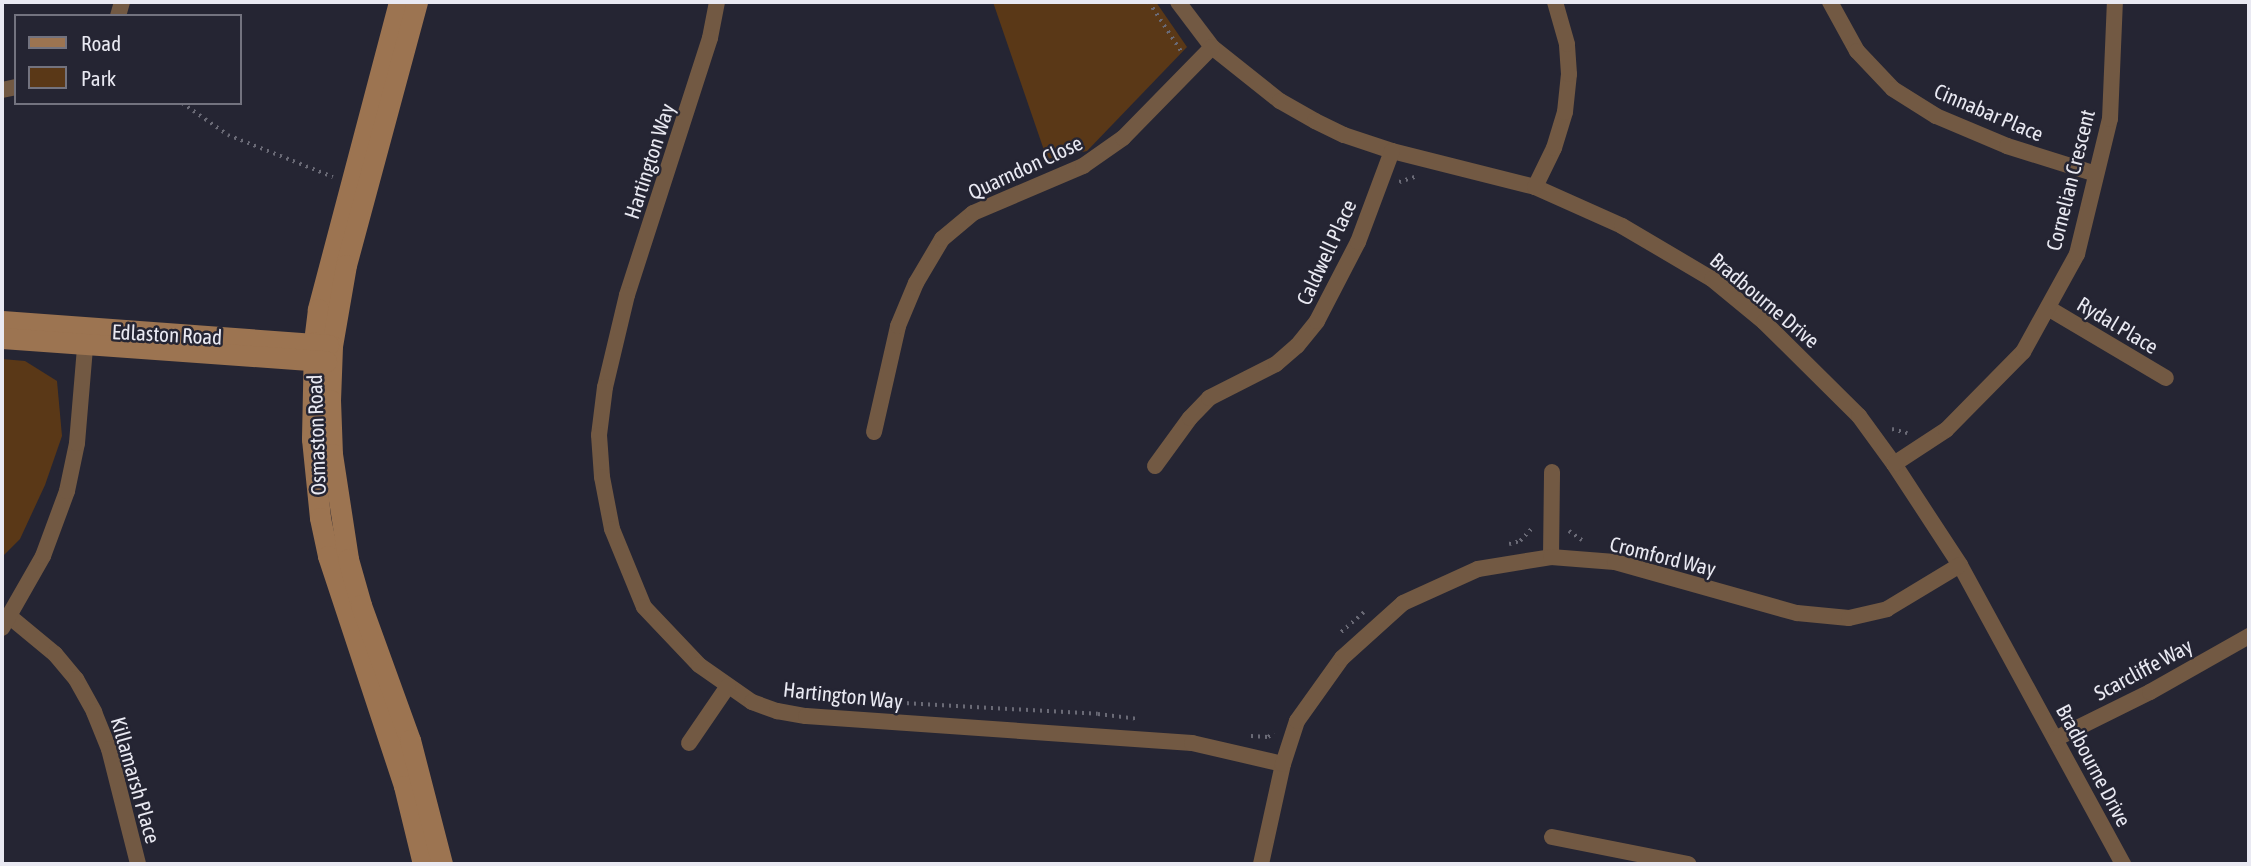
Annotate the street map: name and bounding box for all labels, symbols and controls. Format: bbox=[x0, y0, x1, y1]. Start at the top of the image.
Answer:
legend bbox=[14, 14, 242, 105]
text: Road bbox=[81, 31, 121, 55]
text: Park bbox=[81, 66, 116, 90]
street label: Cinnabar Place bbox=[1931, 78, 2047, 146]
street label: Hartington Way bbox=[619, 100, 679, 222]
street label: Cornelian Crescent bbox=[2040, 107, 2100, 253]
street label: Quarndon Close bbox=[964, 130, 1086, 204]
street label: Caldwell Place bbox=[1291, 195, 1361, 309]
street label: Bradbourne Drive bbox=[1705, 247, 1825, 353]
street label: Rydal Place bbox=[2073, 291, 2163, 359]
street label: Edlaston Road bbox=[111, 319, 223, 349]
street label: Osmaston Road bbox=[301, 374, 331, 496]
street label: Cromford Way bbox=[1607, 531, 1719, 581]
street label: Scarcliffe Way bbox=[2090, 633, 2196, 705]
street label: Hartington Way bbox=[782, 676, 904, 714]
street label: Bradbourne Drive bbox=[2051, 700, 2137, 830]
street label: Killamarsh Place bbox=[106, 714, 166, 846]

